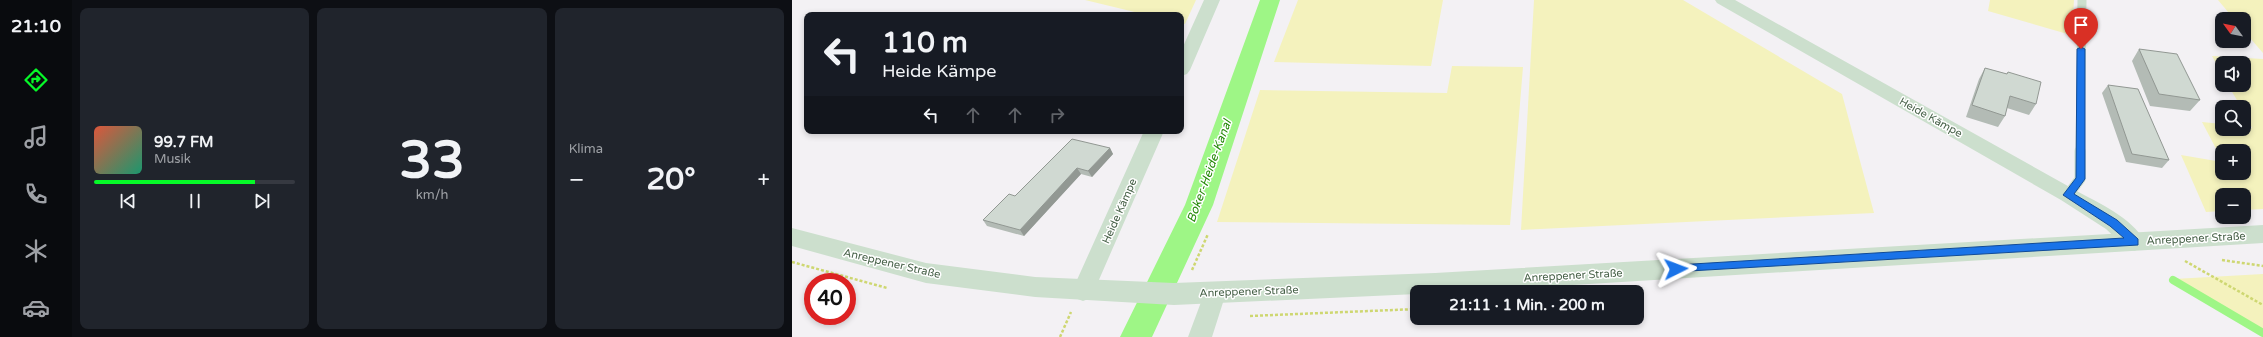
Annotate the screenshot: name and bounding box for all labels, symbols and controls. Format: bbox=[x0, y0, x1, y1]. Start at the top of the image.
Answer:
pin bbox=[2064, 8, 2098, 49]
north arrow bbox=[2215, 12, 2251, 48]
map controls bbox=[2215, 12, 2251, 224]
icon: arrive bbox=[2070, 14, 2092, 36]
text: 21:10 bbox=[11, 15, 61, 37]
text: 110 m bbox=[882, 26, 968, 60]
icon: left bbox=[816, 28, 868, 80]
button: sound bbox=[2215, 56, 2251, 92]
text: Heide Kämpe bbox=[882, 60, 996, 82]
icon: directions bbox=[22, 66, 50, 94]
street label: Heide Kämpe bbox=[1897, 95, 1965, 140]
button: search bbox=[2215, 100, 2251, 136]
icon: left bbox=[920, 104, 942, 126]
icon: ahead bbox=[962, 104, 984, 126]
icon: ahead bbox=[1004, 104, 1026, 126]
icon: right bbox=[1046, 104, 1068, 126]
water label: Boker-Heide-Kanal bbox=[1184, 116, 1235, 224]
icon: music bbox=[22, 123, 50, 151]
text: 33 bbox=[399, 129, 465, 192]
text: 99.7 FM bbox=[154, 133, 214, 151]
text: Klima bbox=[569, 141, 603, 157]
button: + bbox=[2215, 144, 2251, 180]
text: Musik bbox=[154, 151, 191, 167]
text: 20° bbox=[646, 161, 695, 198]
text: − bbox=[569, 167, 584, 193]
text: + bbox=[758, 167, 770, 193]
street label: Heide Kämpe bbox=[1099, 177, 1140, 246]
icon: phone bbox=[22, 180, 50, 208]
text: km/h bbox=[416, 187, 448, 203]
button: − bbox=[2215, 188, 2251, 224]
icon: previous bbox=[117, 190, 139, 212]
icon: pause bbox=[184, 190, 206, 212]
icon: next bbox=[251, 190, 273, 212]
street label: Anreppener Straße bbox=[2146, 229, 2246, 248]
icon: climate bbox=[22, 237, 50, 265]
street label: Anreppener Straße bbox=[842, 246, 942, 281]
position arrow bbox=[1655, 248, 1697, 290]
street label: Anreppener Straße bbox=[1523, 266, 1623, 285]
speed limit sign: 40 bbox=[804, 273, 856, 325]
street label: Anreppener Straße bbox=[1199, 283, 1299, 300]
icon: car bbox=[22, 294, 50, 322]
text: 21:11 · 1 Min. · 200 m bbox=[1449, 296, 1605, 314]

